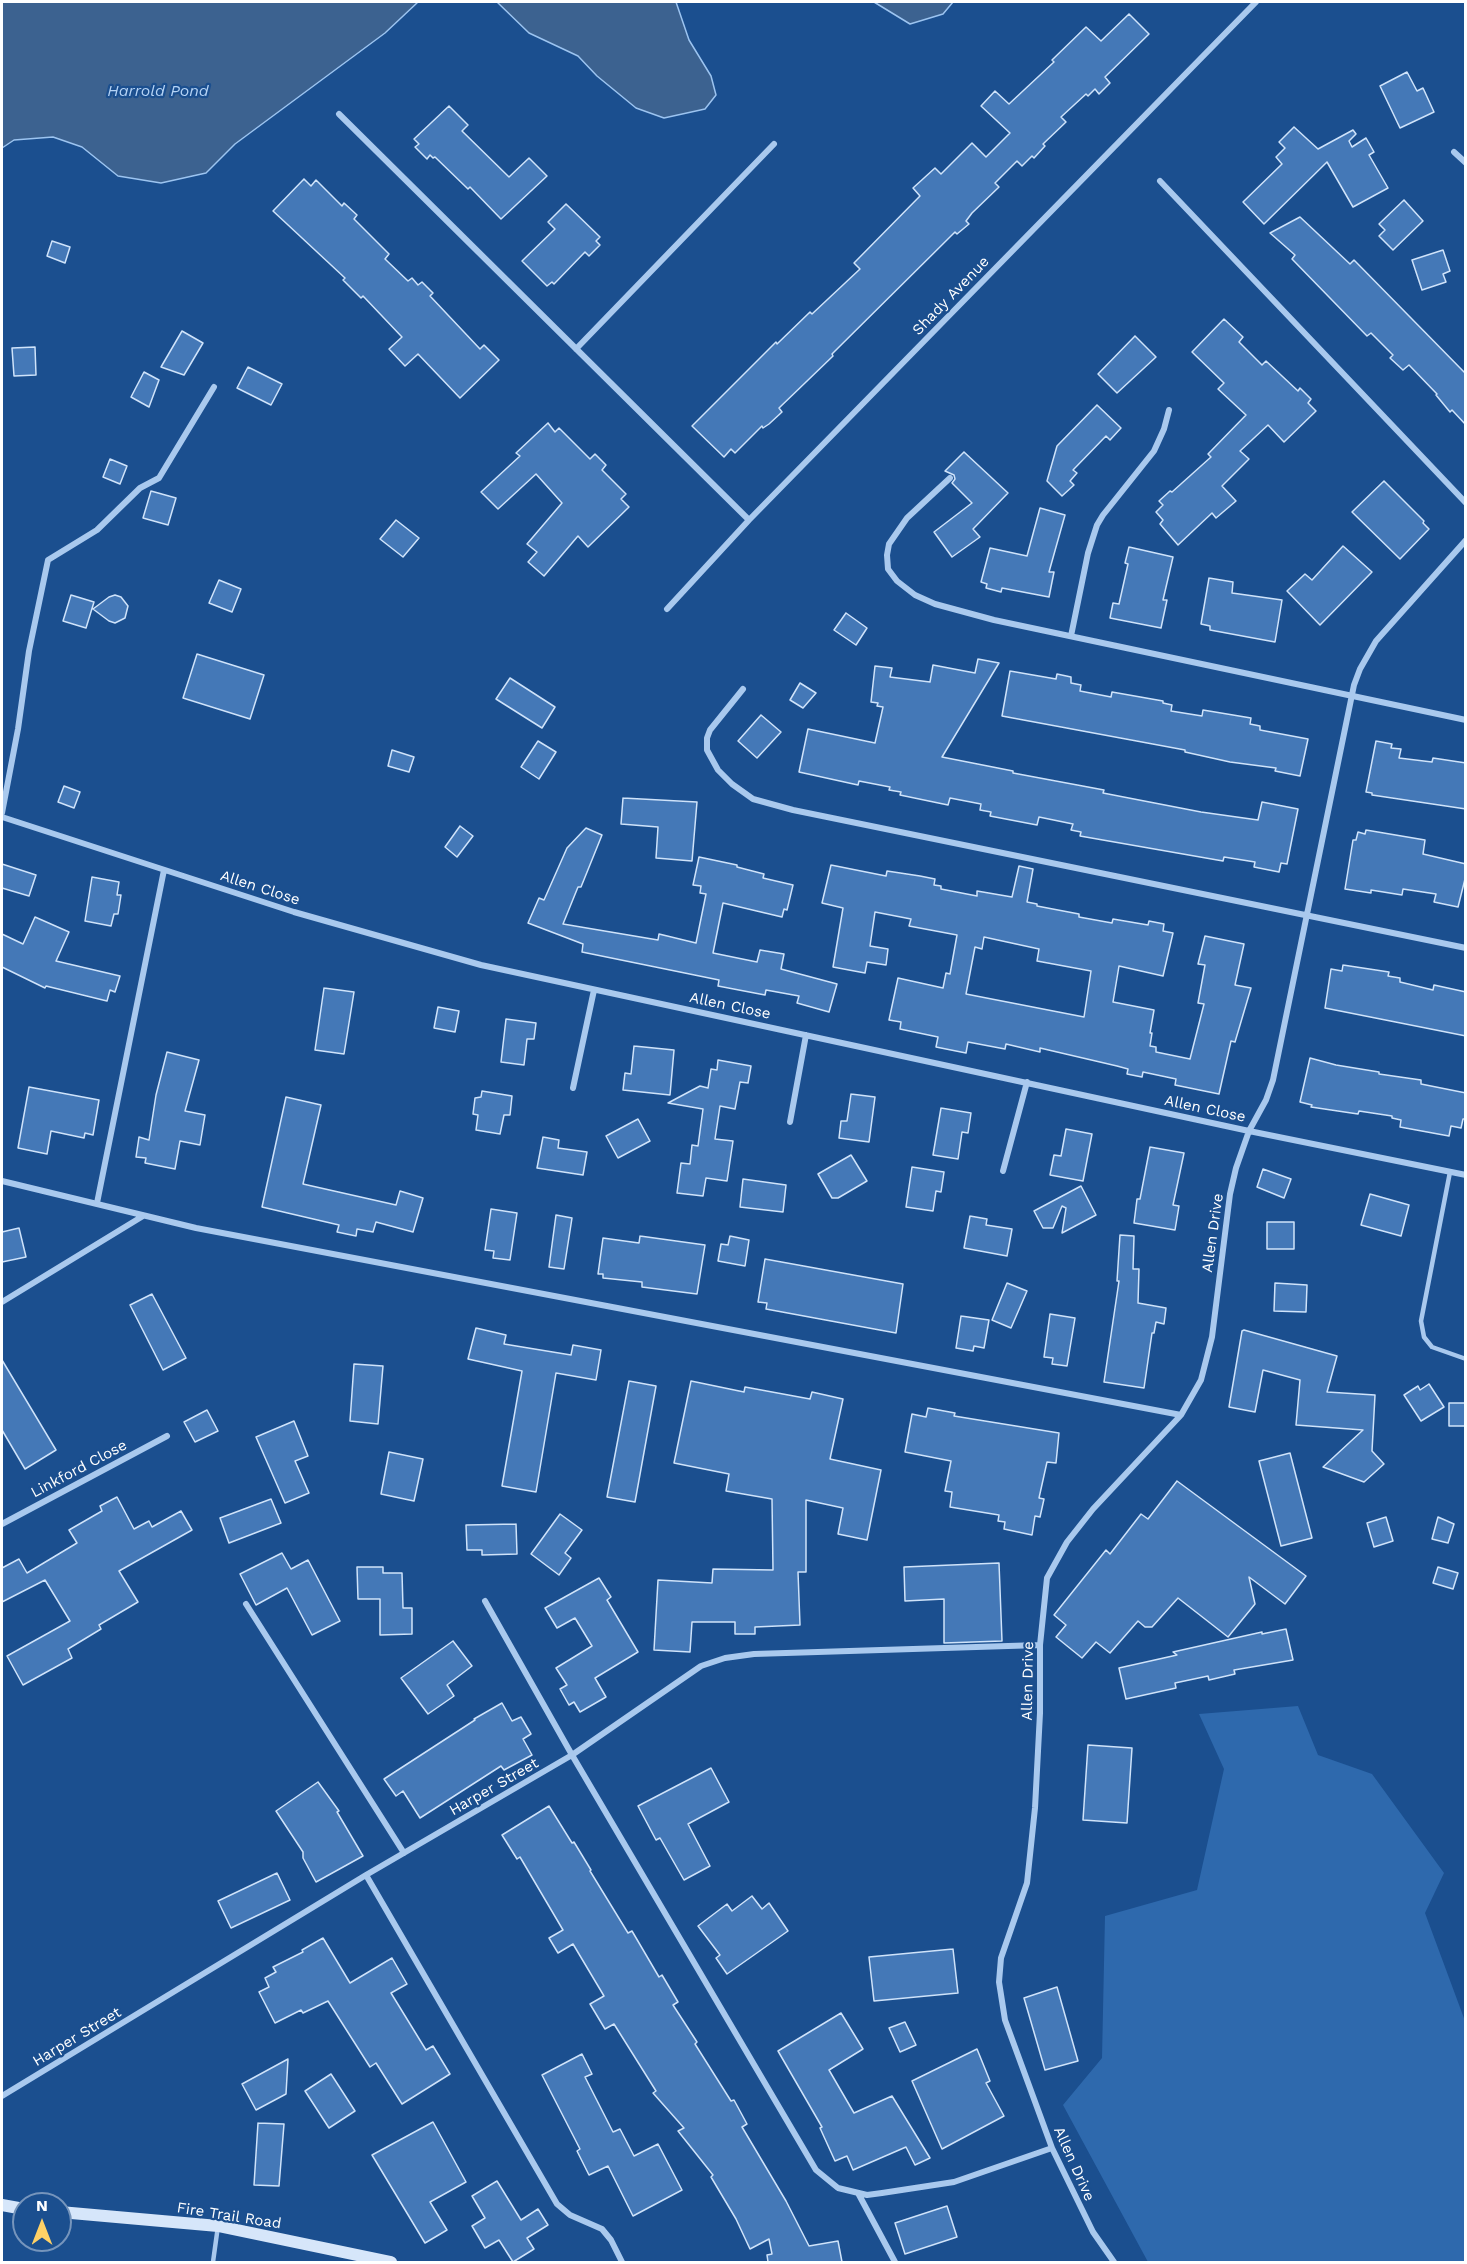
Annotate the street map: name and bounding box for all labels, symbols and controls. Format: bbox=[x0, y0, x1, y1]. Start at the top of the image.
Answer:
water label: Harrold Pond bbox=[107, 81, 209, 101]
street label: Shady Avenue bbox=[909, 253, 993, 339]
street label: Allen Close bbox=[218, 867, 302, 909]
street label: Allen Close bbox=[688, 989, 772, 1023]
street label: Allen Close bbox=[1163, 1092, 1247, 1126]
street label: Allen Drive bbox=[1199, 1192, 1227, 1274]
street label: Linkford Close bbox=[28, 1436, 130, 1502]
street label: Allen Drive bbox=[1018, 1641, 1038, 1721]
street label: Harper Street bbox=[446, 1754, 542, 1820]
street label: Harper Street bbox=[30, 2004, 124, 2070]
street label: Allen Drive bbox=[1050, 2124, 1098, 2204]
north arrow bbox=[12, 2192, 72, 2252]
text: N bbox=[36, 2196, 48, 2215]
street label: Fire Trail Road bbox=[175, 2199, 283, 2233]

